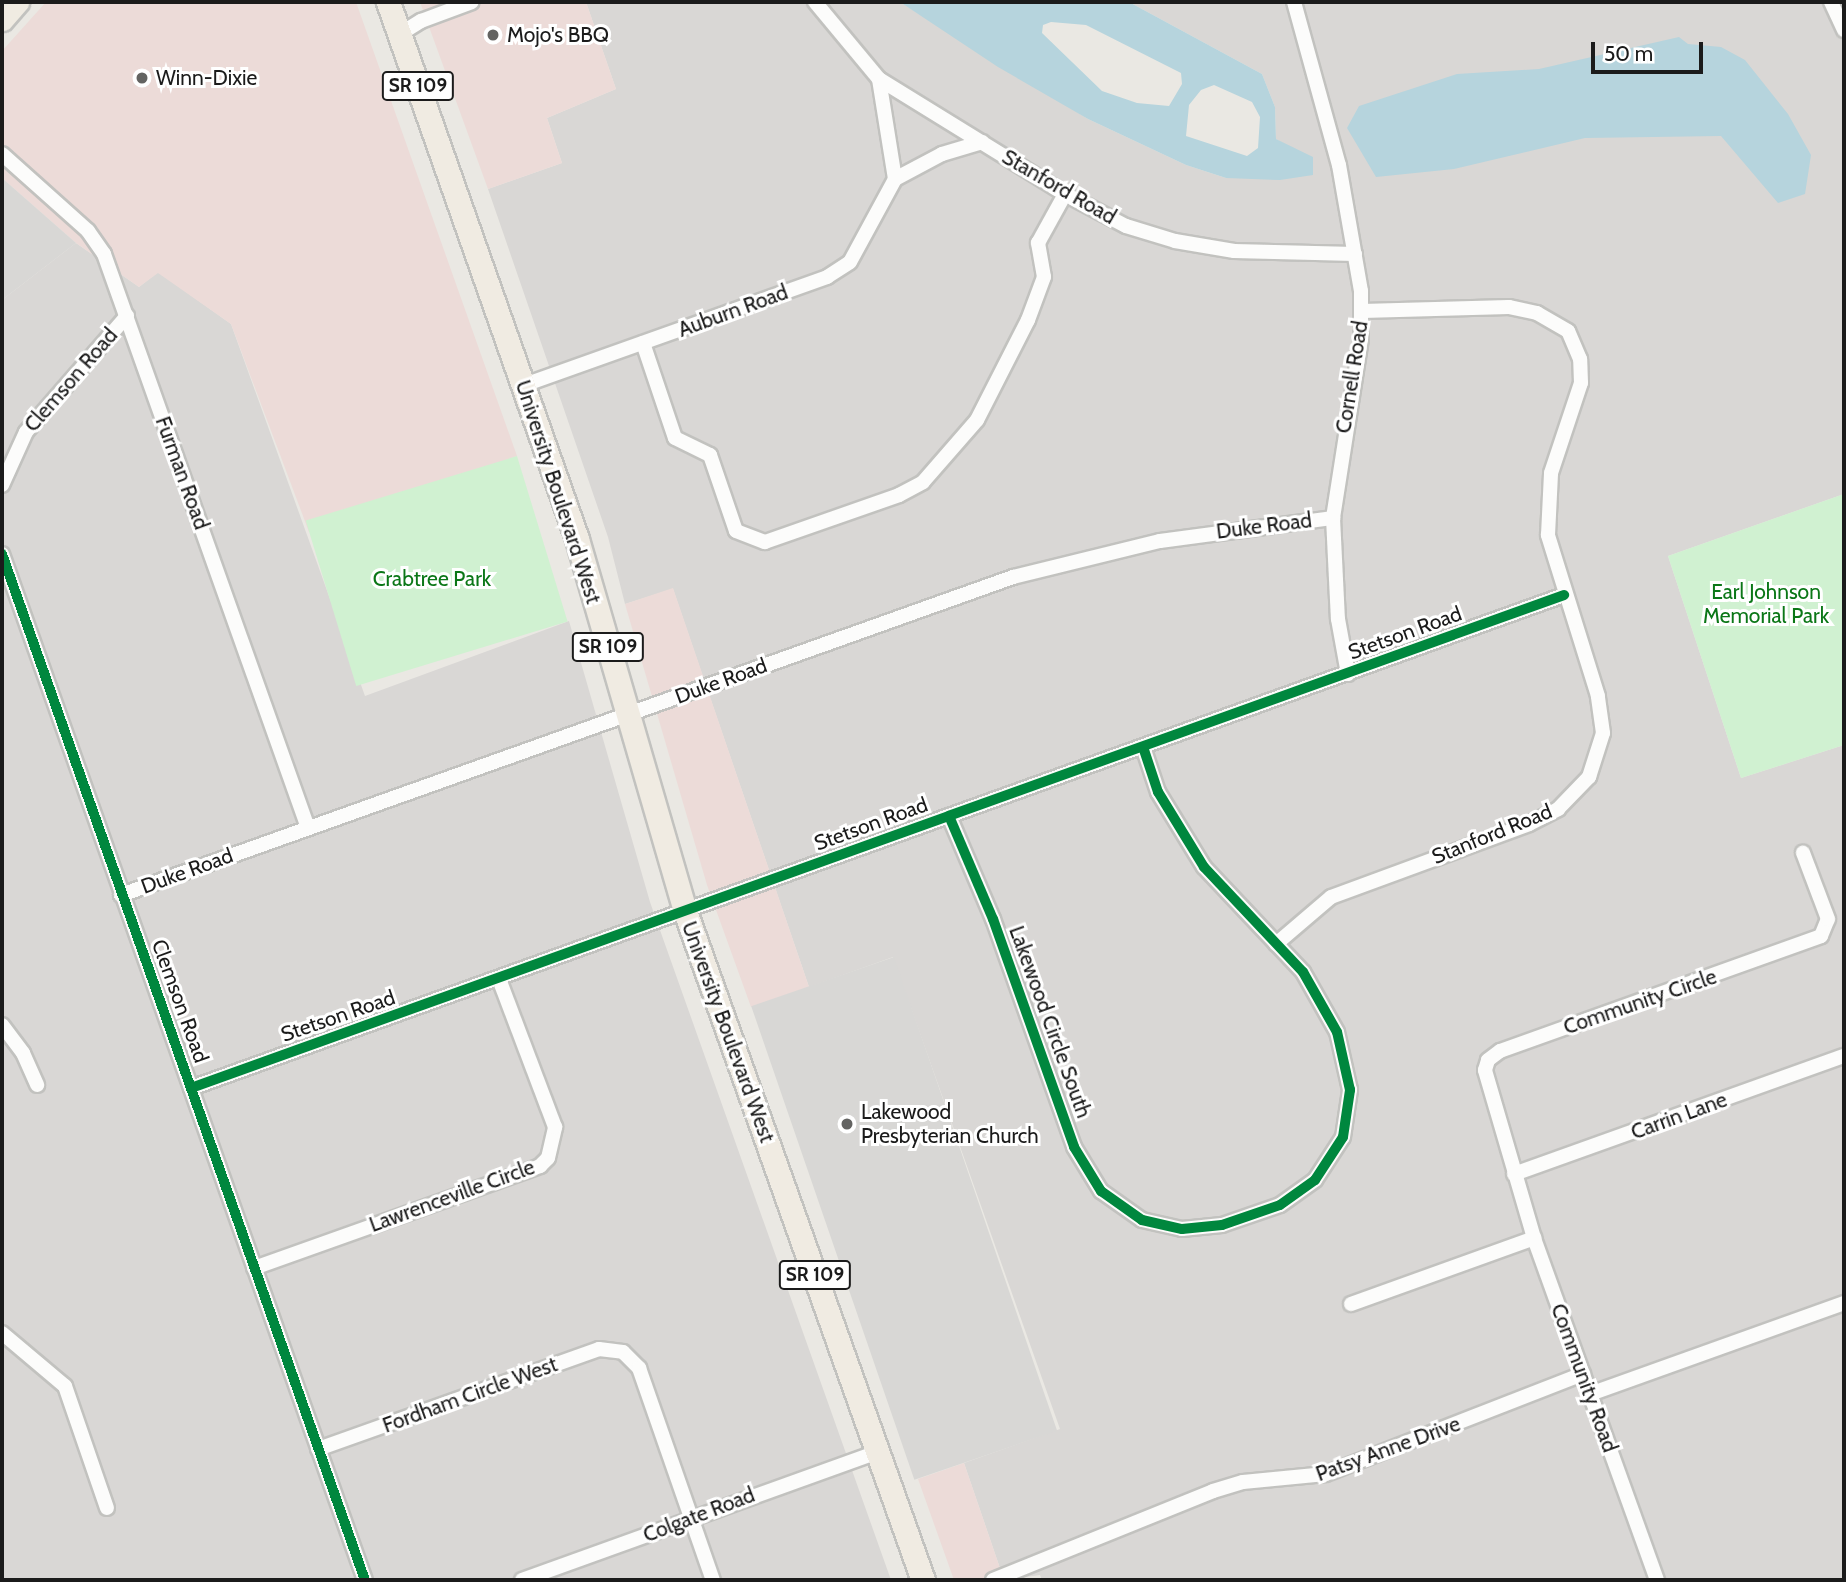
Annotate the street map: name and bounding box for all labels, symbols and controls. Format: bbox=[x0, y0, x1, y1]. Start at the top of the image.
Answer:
place label: Mojo's BBQ bbox=[507, 22, 609, 48]
marker: Mojo's BBQ bbox=[485, 27, 501, 43]
scale bar bbox=[1594, 28, 1706, 72]
text: 50 m bbox=[1604, 41, 1653, 66]
place label: Winn-Dixie bbox=[156, 65, 257, 91]
marker: Winn-Dixie bbox=[134, 70, 150, 86]
road number: SR 109 bbox=[381, 71, 455, 102]
street label: Stanford Road bbox=[998, 144, 1120, 230]
street label: Auburn Road bbox=[675, 279, 791, 343]
street label: Cornell Road bbox=[1331, 319, 1373, 435]
street label: Clemson Road bbox=[19, 323, 123, 437]
street label: University Boulevard West bbox=[510, 377, 606, 607]
street label: Furman Road bbox=[150, 413, 214, 533]
street label: Duke Road bbox=[1215, 508, 1313, 544]
park label: Crabtree Park bbox=[373, 566, 491, 592]
park label: Earl Johnson Memorial Park bbox=[1703, 579, 1829, 629]
street label: Stetson Road bbox=[1345, 601, 1465, 665]
road number: SR 109 bbox=[571, 632, 645, 662]
street label: Duke Road bbox=[672, 653, 770, 709]
street label: Stetson Road bbox=[811, 792, 931, 856]
street label: Stanford Road bbox=[1428, 798, 1556, 870]
street label: Duke Road bbox=[138, 843, 236, 899]
street label: University Boulevard West bbox=[676, 918, 780, 1146]
street label: Lakewood Circle South bbox=[1004, 923, 1096, 1121]
street label: Clemson Road bbox=[146, 936, 214, 1066]
street label: Community Circle bbox=[1560, 964, 1720, 1040]
street label: Stetson Road bbox=[278, 985, 398, 1047]
street label: Carrin Lane bbox=[1628, 1087, 1730, 1145]
place label: Lakewood Presbyterian Church bbox=[861, 1099, 1039, 1149]
marker: Lakewood Presbyterian Church bbox=[839, 1116, 855, 1132]
street label: Lawrenceville Circle bbox=[366, 1154, 538, 1238]
road number: SR 109 bbox=[778, 1260, 852, 1290]
street label: Community Road bbox=[1545, 1300, 1623, 1456]
street label: Fordham Circle West bbox=[379, 1352, 561, 1438]
street label: Patsy Anne Drive bbox=[1312, 1411, 1464, 1487]
street label: Colgate Road bbox=[640, 1482, 758, 1548]

